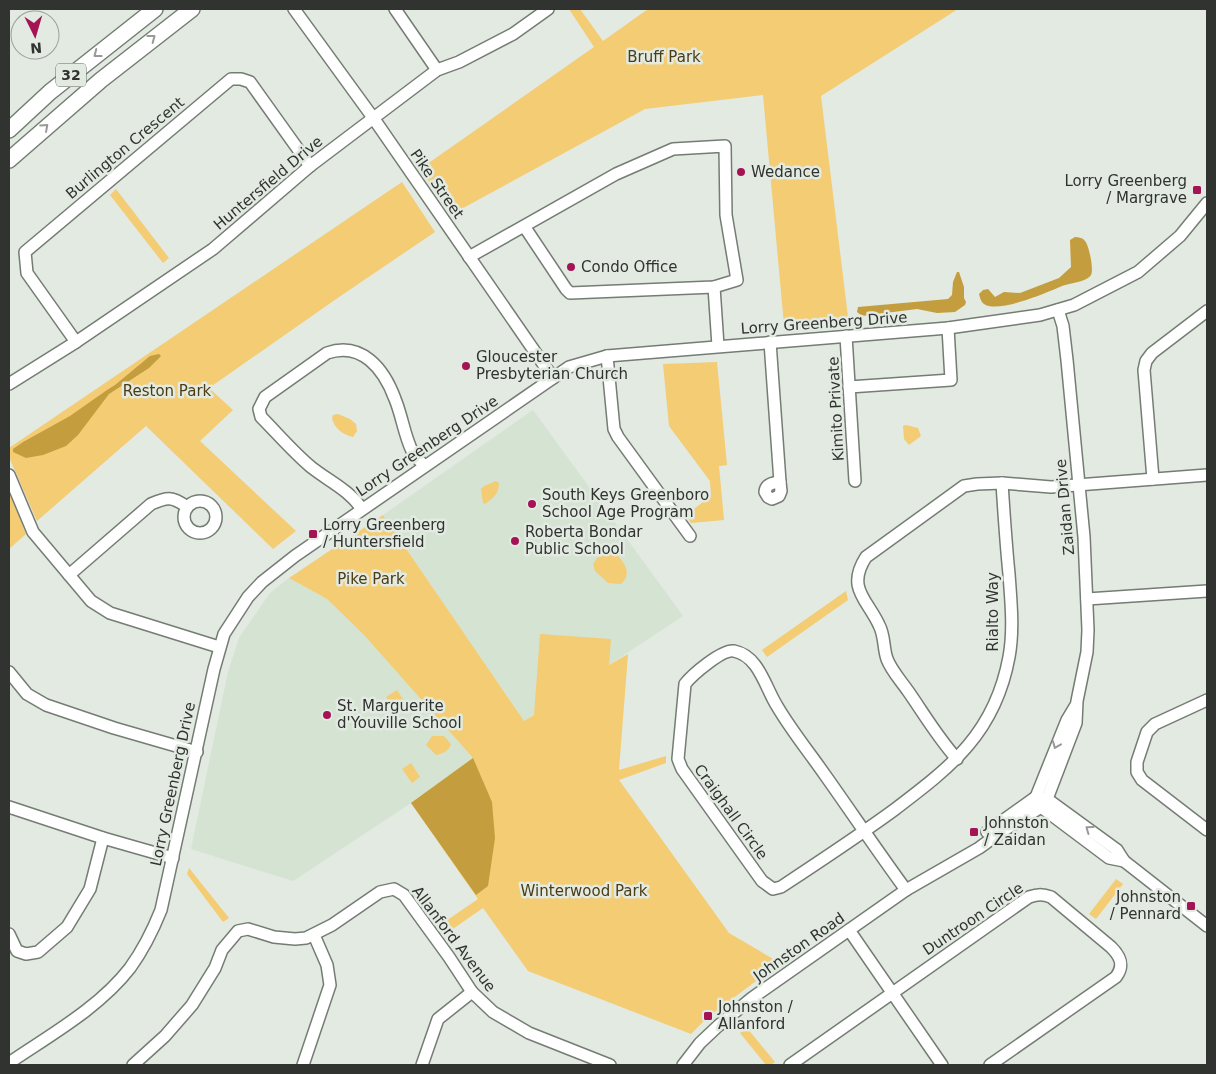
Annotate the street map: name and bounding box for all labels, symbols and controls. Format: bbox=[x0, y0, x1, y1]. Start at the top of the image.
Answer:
north arrow bbox=[10, 10, 60, 60]
one-way arrow bbox=[147, 35, 156, 44]
text: N bbox=[30, 39, 43, 56]
one-way arrow bbox=[93, 48, 103, 57]
park label: Bruff Park bbox=[627, 48, 701, 66]
road number: 32 bbox=[56, 64, 86, 86]
street label: Burlington Crescent bbox=[62, 93, 188, 203]
one-way arrow bbox=[39, 124, 48, 133]
street label: Huntersfield Drive bbox=[210, 132, 326, 234]
street label: Pike Street bbox=[407, 146, 468, 222]
place label: Wedance bbox=[751, 163, 820, 181]
marker: Wedance bbox=[735, 166, 747, 178]
place label: Lorry Greenberg / Margrave bbox=[1064, 172, 1187, 207]
marker: Lorry Greenberg / Margrave bbox=[1191, 184, 1203, 196]
place label: Condo Office bbox=[581, 258, 677, 276]
marker: Condo Office bbox=[565, 261, 577, 273]
street label: Lorry Greenberg Drive bbox=[740, 308, 908, 338]
place label: Gloucester Presbyterian Church bbox=[476, 348, 628, 383]
street label: Kimito Private bbox=[824, 356, 848, 462]
marker: Gloucester Presbyterian Church bbox=[460, 360, 472, 372]
park label: Reston Park bbox=[123, 382, 212, 400]
street label: Lorry Greenberg Drive bbox=[353, 392, 501, 500]
street label: Zaidan Drive bbox=[1052, 458, 1078, 556]
place label: South Keys Greenboro School Age Program bbox=[542, 486, 709, 521]
marker: South Keys Greenboro School Age Program bbox=[526, 498, 538, 510]
place label: Lorry Greenberg / Huntersfield bbox=[323, 516, 446, 551]
place label: Roberta Bondar Public School bbox=[525, 523, 643, 558]
marker: Lorry Greenberg / Huntersfield bbox=[307, 528, 319, 540]
marker: Roberta Bondar Public School bbox=[509, 535, 521, 547]
park label: Pike Park bbox=[337, 570, 405, 588]
street label: Rialto Way bbox=[984, 572, 1002, 652]
place label: St. Marguerite d'Youville School bbox=[337, 697, 462, 732]
street label: Lorry Greenberg Drive bbox=[147, 700, 199, 868]
marker: St. Marguerite d'Youville School bbox=[321, 709, 333, 721]
one-way arrow bbox=[1052, 740, 1063, 749]
street label: Craighall Circle bbox=[690, 761, 772, 863]
place label: Johnston / Zaidan bbox=[983, 814, 1049, 849]
marker: Johnston / Zaidan bbox=[968, 826, 980, 838]
one-way arrow bbox=[1085, 826, 1095, 835]
street label: Duntroon Circle bbox=[919, 879, 1027, 959]
park label: Winterwood Park bbox=[521, 882, 648, 900]
street label: Allanford Avenue bbox=[408, 883, 500, 995]
place label: Johnston / Pennard bbox=[1110, 888, 1181, 923]
marker: Johnston / Pennard bbox=[1185, 900, 1197, 912]
street label: Johnston Road bbox=[749, 909, 848, 986]
place label: Johnston / Allanford bbox=[717, 998, 794, 1033]
marker: Johnston / Allanford bbox=[702, 1010, 714, 1022]

